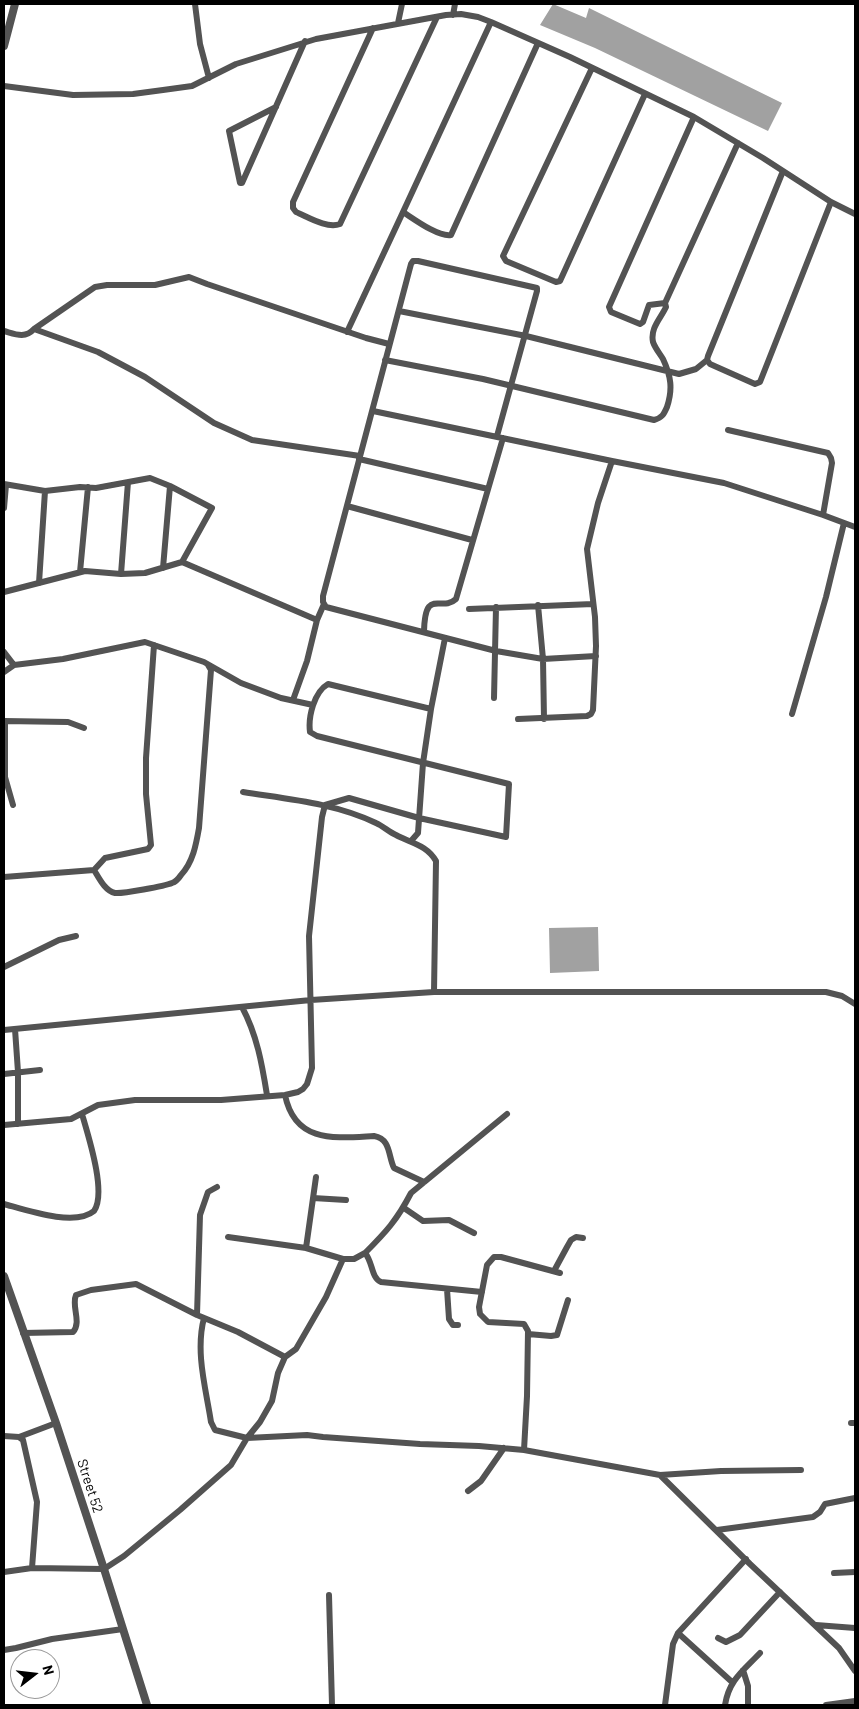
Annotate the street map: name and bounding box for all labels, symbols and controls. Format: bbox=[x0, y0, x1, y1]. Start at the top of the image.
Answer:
street label: Street 52 bbox=[73, 1457, 107, 1515]
north arrow bbox=[10, 1649, 60, 1699]
text: N bbox=[39, 1663, 58, 1677]

